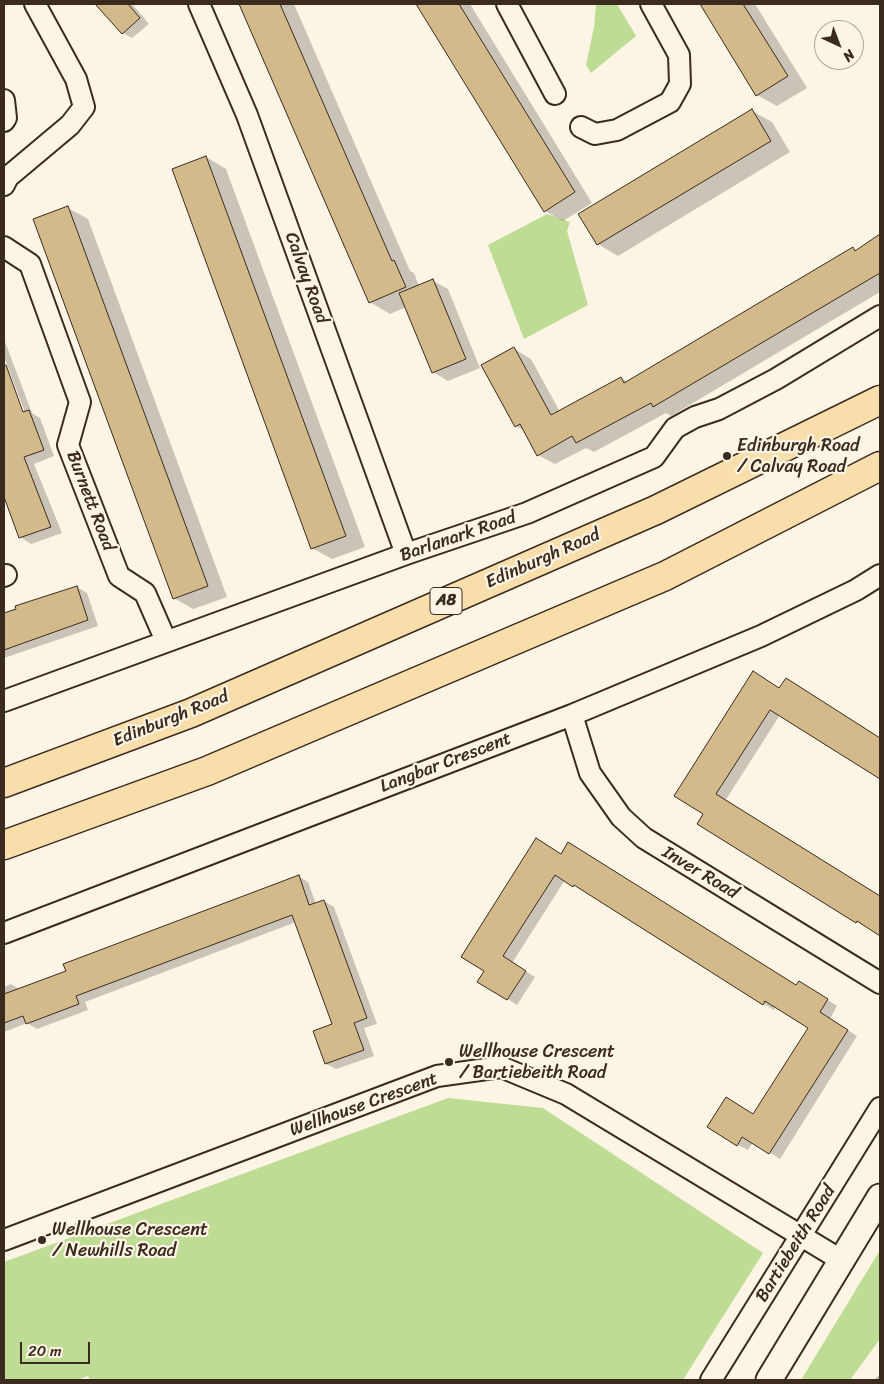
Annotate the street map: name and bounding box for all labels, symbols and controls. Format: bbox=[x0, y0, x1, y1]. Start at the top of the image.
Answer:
north arrow bbox=[814, 20, 864, 70]
text: N bbox=[837, 43, 861, 68]
street label: Calvay Road bbox=[280, 230, 332, 326]
place label: Edinburgh Road / Calvay Road bbox=[737, 435, 860, 478]
street label: Burnett Road bbox=[61, 448, 119, 554]
marker: Edinburgh Road / Calvay Road bbox=[721, 450, 733, 462]
street label: Barlanark Road bbox=[397, 507, 519, 567]
street label: Edinburgh Road bbox=[483, 524, 603, 594]
road number: A8 bbox=[430, 588, 462, 614]
street label: Edinburgh Road bbox=[110, 686, 232, 752]
street label: Langbar Crescent bbox=[377, 728, 515, 798]
street label: Inver Road bbox=[658, 842, 742, 904]
place label: Wellhouse Crescent / Bartiebeith Road bbox=[459, 1041, 615, 1084]
marker: Wellhouse Crescent / Bartiebeith Road bbox=[443, 1056, 455, 1068]
street label: Wellhouse Crescent bbox=[287, 1068, 441, 1142]
street label: Bartiebeith Road bbox=[751, 1182, 841, 1306]
place label: Wellhouse Crescent / Newhills Road bbox=[52, 1219, 208, 1262]
marker: Wellhouse Crescent / Newhills Road bbox=[36, 1234, 48, 1246]
scale bar bbox=[22, 1332, 92, 1364]
text: 20 m bbox=[28, 1338, 62, 1364]

